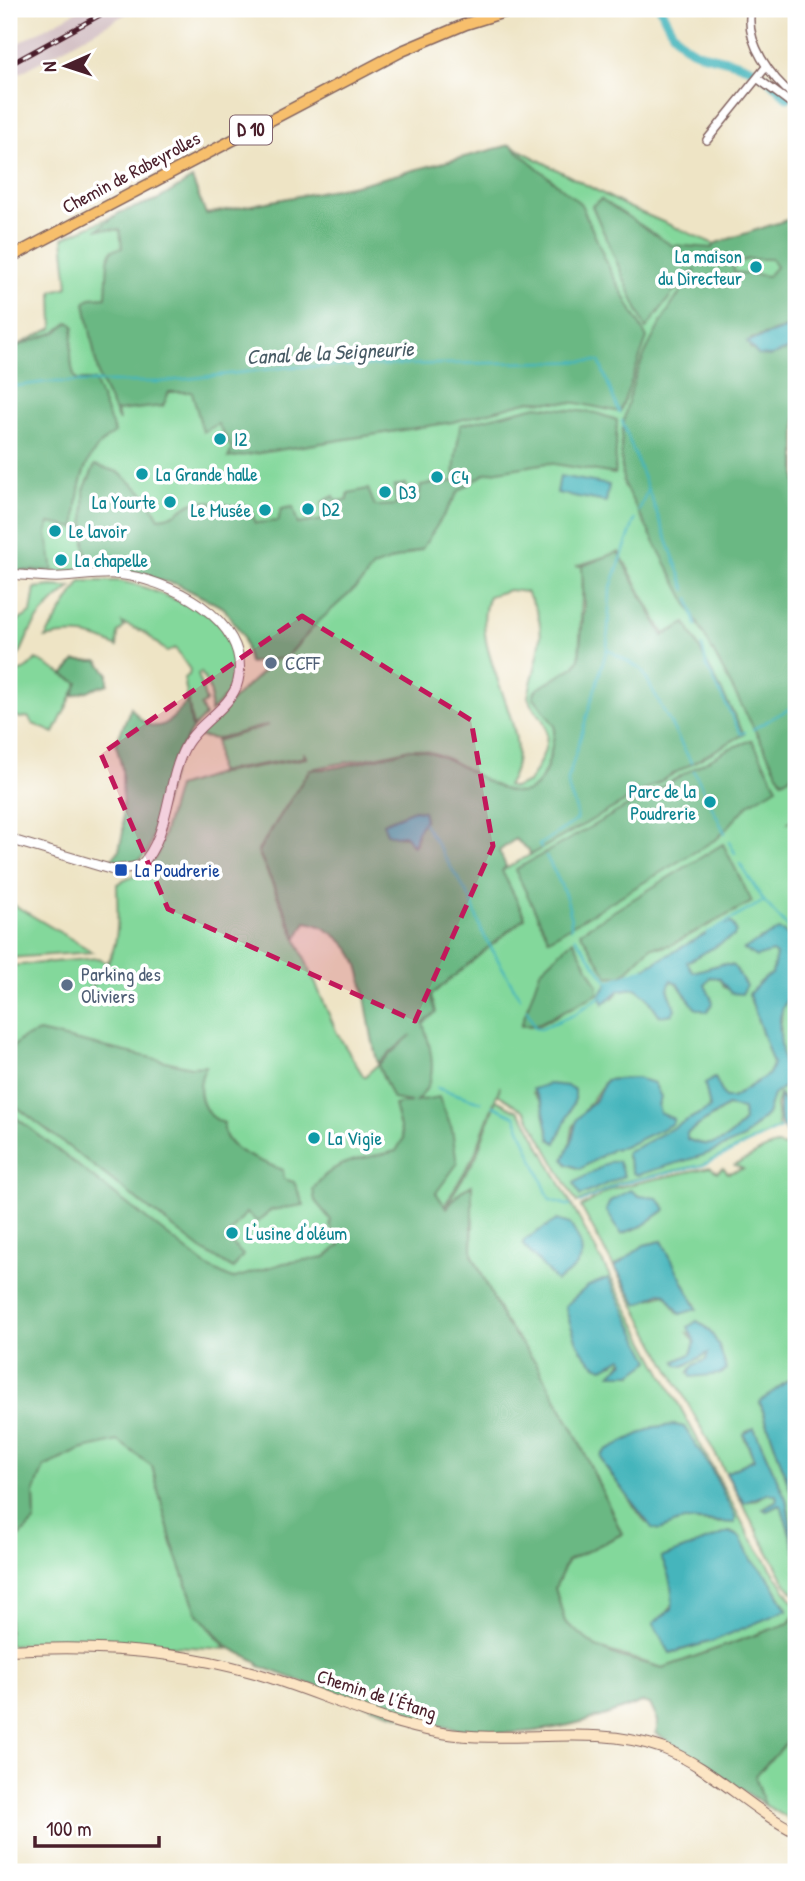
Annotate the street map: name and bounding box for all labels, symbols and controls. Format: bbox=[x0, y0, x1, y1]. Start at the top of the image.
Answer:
north arrow bbox=[32, 32, 102, 102]
text: N bbox=[36, 61, 62, 73]
road number: D 10 bbox=[230, 116, 272, 145]
street label: Chemin de Rabeyrolles bbox=[57, 125, 205, 219]
place label: La maison du Directeur bbox=[658, 243, 743, 291]
marker: La maison du Directeur bbox=[748, 259, 764, 275]
water label: Canal de la Seigneurie bbox=[246, 334, 416, 371]
place label: I2 bbox=[234, 426, 247, 452]
marker: I2 bbox=[212, 431, 228, 447]
place label: La Grande halle bbox=[156, 461, 258, 487]
place label: C4 bbox=[451, 464, 469, 490]
marker: La Grande halle bbox=[134, 466, 150, 482]
marker: C4 bbox=[429, 469, 445, 485]
place label: D3 bbox=[399, 479, 417, 505]
marker: D3 bbox=[377, 484, 393, 500]
place label: La Yourte bbox=[92, 489, 156, 515]
marker: La Yourte bbox=[162, 494, 178, 510]
place label: D2 bbox=[322, 496, 340, 522]
place label: Le Musée bbox=[191, 497, 251, 523]
marker: D2 bbox=[300, 501, 316, 517]
marker: Le Musée bbox=[257, 502, 273, 518]
place label: Le lavoir bbox=[69, 518, 128, 544]
marker: Le lavoir bbox=[47, 523, 63, 539]
place label: La chapelle bbox=[75, 547, 149, 573]
marker: La chapelle bbox=[53, 552, 69, 568]
place label: CCFF bbox=[285, 650, 321, 676]
marker: CCFF bbox=[263, 655, 279, 671]
place label: Parc de la Poudrerie bbox=[629, 778, 697, 826]
marker: Parc de la Poudrerie bbox=[702, 794, 718, 810]
place label: La Poudrerie bbox=[135, 857, 220, 883]
marker: La Poudrerie bbox=[113, 862, 129, 878]
place label: Parking des Oliviers bbox=[81, 961, 161, 1009]
marker: Parking des Oliviers bbox=[59, 977, 75, 993]
place label: La Vigie bbox=[328, 1125, 383, 1151]
marker: La Vigie bbox=[306, 1130, 322, 1146]
place label: L'usine d'oléum bbox=[246, 1220, 347, 1246]
marker: L'usine d'oléum bbox=[224, 1225, 240, 1241]
street label: Chemin de l’Étang bbox=[314, 1662, 440, 1726]
scale bar bbox=[35, 1804, 159, 1848]
text: 100 m bbox=[46, 1814, 92, 1843]

